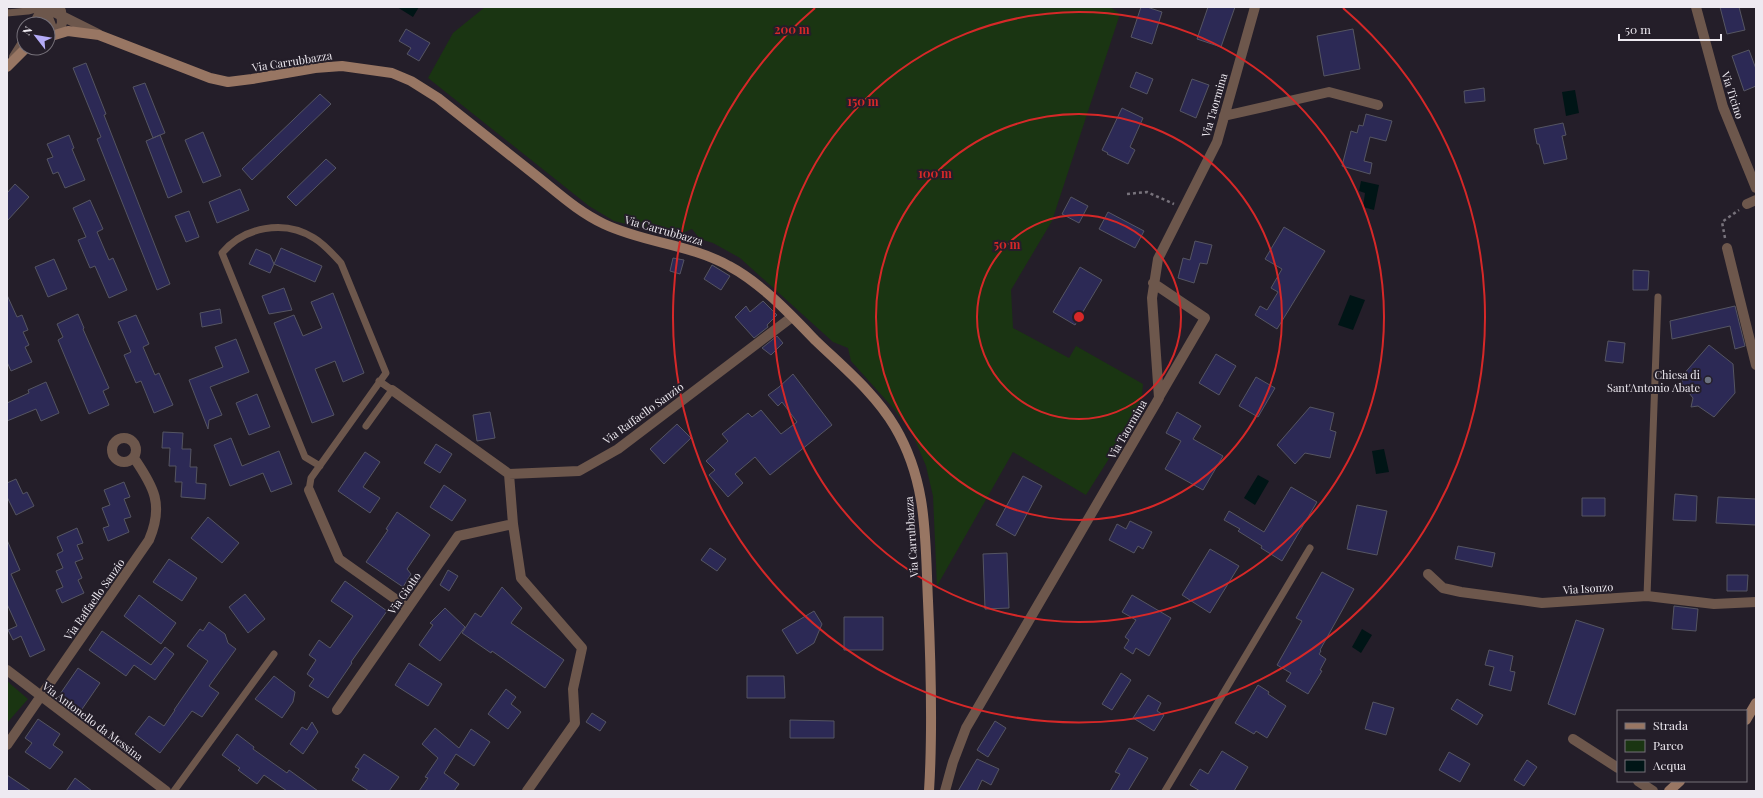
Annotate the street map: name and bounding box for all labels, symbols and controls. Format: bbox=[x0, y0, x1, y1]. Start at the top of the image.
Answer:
north arrow bbox=[16, 16, 56, 56]
scale bar bbox=[1619, 16, 1721, 42]
text: 200 m bbox=[774, 21, 810, 37]
text: 50 m bbox=[1625, 21, 1651, 37]
text: N bbox=[19, 23, 36, 38]
street label: Via Carrubbazza bbox=[250, 47, 334, 75]
street label: Via Ticino bbox=[1718, 68, 1748, 121]
street label: Via Taormina bbox=[1197, 71, 1230, 140]
text: 150 m bbox=[847, 93, 879, 109]
text: 100 m bbox=[918, 165, 952, 181]
street label: Via Carrubbazza bbox=[622, 211, 705, 249]
text: 50 m bbox=[994, 236, 1021, 252]
centre of rings bbox=[1072, 310, 1086, 324]
place label: Chiesa di Sant'Antonio Abate bbox=[1607, 367, 1700, 395]
marker: Chiesa di Sant'Antonio Abate bbox=[1703, 375, 1713, 385]
street label: Via Raffaello Sanzio bbox=[599, 379, 686, 448]
street label: Via Taormina bbox=[1104, 396, 1150, 462]
street label: Via Carrubbazza bbox=[901, 496, 921, 579]
street label: Via Raffaello Sanzio bbox=[60, 555, 128, 644]
street label: Via Giotto bbox=[383, 569, 424, 618]
street label: Via Isonzo bbox=[1561, 579, 1614, 597]
street label: Via Antonello da Messina bbox=[39, 678, 147, 764]
legend bbox=[1617, 710, 1747, 782]
text: Strada bbox=[1653, 717, 1688, 733]
text: Parco bbox=[1653, 737, 1684, 753]
text: Acqua bbox=[1652, 757, 1686, 773]

